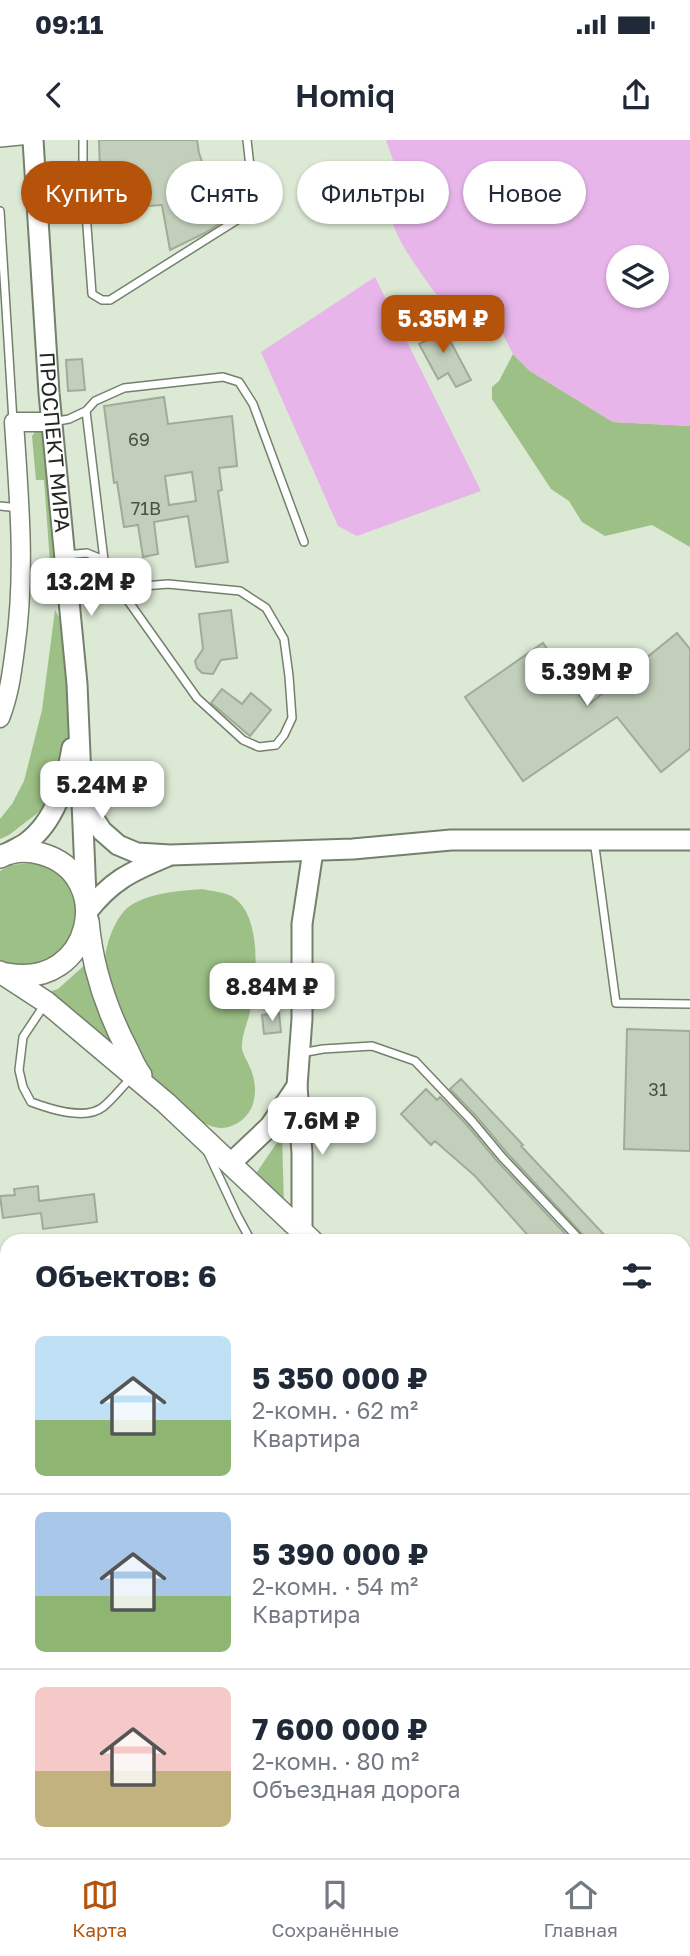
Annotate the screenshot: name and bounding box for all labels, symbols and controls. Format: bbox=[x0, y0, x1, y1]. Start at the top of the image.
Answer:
text: 09:11 bbox=[35, 9, 104, 40]
icon: back bbox=[35, 76, 73, 114]
text: Homiq bbox=[295, 76, 395, 114]
icon: share bbox=[617, 76, 655, 114]
chip: Купить bbox=[21, 161, 152, 224]
chip: Снять bbox=[166, 161, 283, 224]
chip: Фильтры bbox=[297, 161, 449, 224]
chip: Новое bbox=[463, 161, 586, 224]
map controls bbox=[606, 245, 669, 308]
button: layers bbox=[606, 245, 669, 308]
pin: 5.35M ₽ bbox=[378, 296, 508, 355]
text: 5.35M ₽ bbox=[397, 304, 489, 332]
street label: ПРОСПЕКТ МИРА bbox=[34, 351, 76, 534]
house number: 69 bbox=[128, 428, 150, 450]
house number: 71В bbox=[131, 497, 161, 519]
pin: 13.2M ₽ bbox=[26, 559, 156, 618]
text: 13.2M ₽ bbox=[46, 567, 136, 595]
pin: 5.39M ₽ bbox=[522, 648, 652, 708]
text: 5.39M ₽ bbox=[541, 657, 633, 685]
pin: 5.24M ₽ bbox=[37, 762, 167, 821]
text: 5.24M ₽ bbox=[56, 770, 148, 798]
pin: 8.84M ₽ bbox=[207, 964, 337, 1023]
text: 8.84M ₽ bbox=[226, 972, 318, 1000]
house number: 31 bbox=[648, 1078, 668, 1100]
pin: 7.6M ₽ bbox=[265, 1098, 379, 1157]
text: 7.6M ₽ bbox=[284, 1106, 360, 1134]
icon: filters bbox=[618, 1257, 656, 1295]
text: Объектов: 6 bbox=[35, 1258, 217, 1294]
text: 5 350 000 ₽ bbox=[252, 1360, 428, 1396]
icon: home bbox=[91, 1364, 175, 1448]
text: 2-комн. · 62 m² bbox=[252, 1396, 418, 1424]
text: Квартира bbox=[252, 1424, 360, 1452]
text: 5 390 000 ₽ bbox=[252, 1536, 428, 1572]
icon: home bbox=[91, 1540, 175, 1624]
text: 2-комн. · 54 m² bbox=[252, 1572, 418, 1600]
text: Квартира bbox=[252, 1600, 360, 1628]
text: 7 600 000 ₽ bbox=[252, 1711, 428, 1747]
icon: home bbox=[91, 1715, 175, 1799]
text: 2-комн. · 80 m² bbox=[252, 1747, 419, 1775]
text: Объездная дорога bbox=[252, 1775, 461, 1803]
tab: Карта bbox=[72, 1876, 127, 1941]
tab: Сохранённые bbox=[272, 1876, 399, 1941]
tab: Главная bbox=[543, 1876, 618, 1941]

